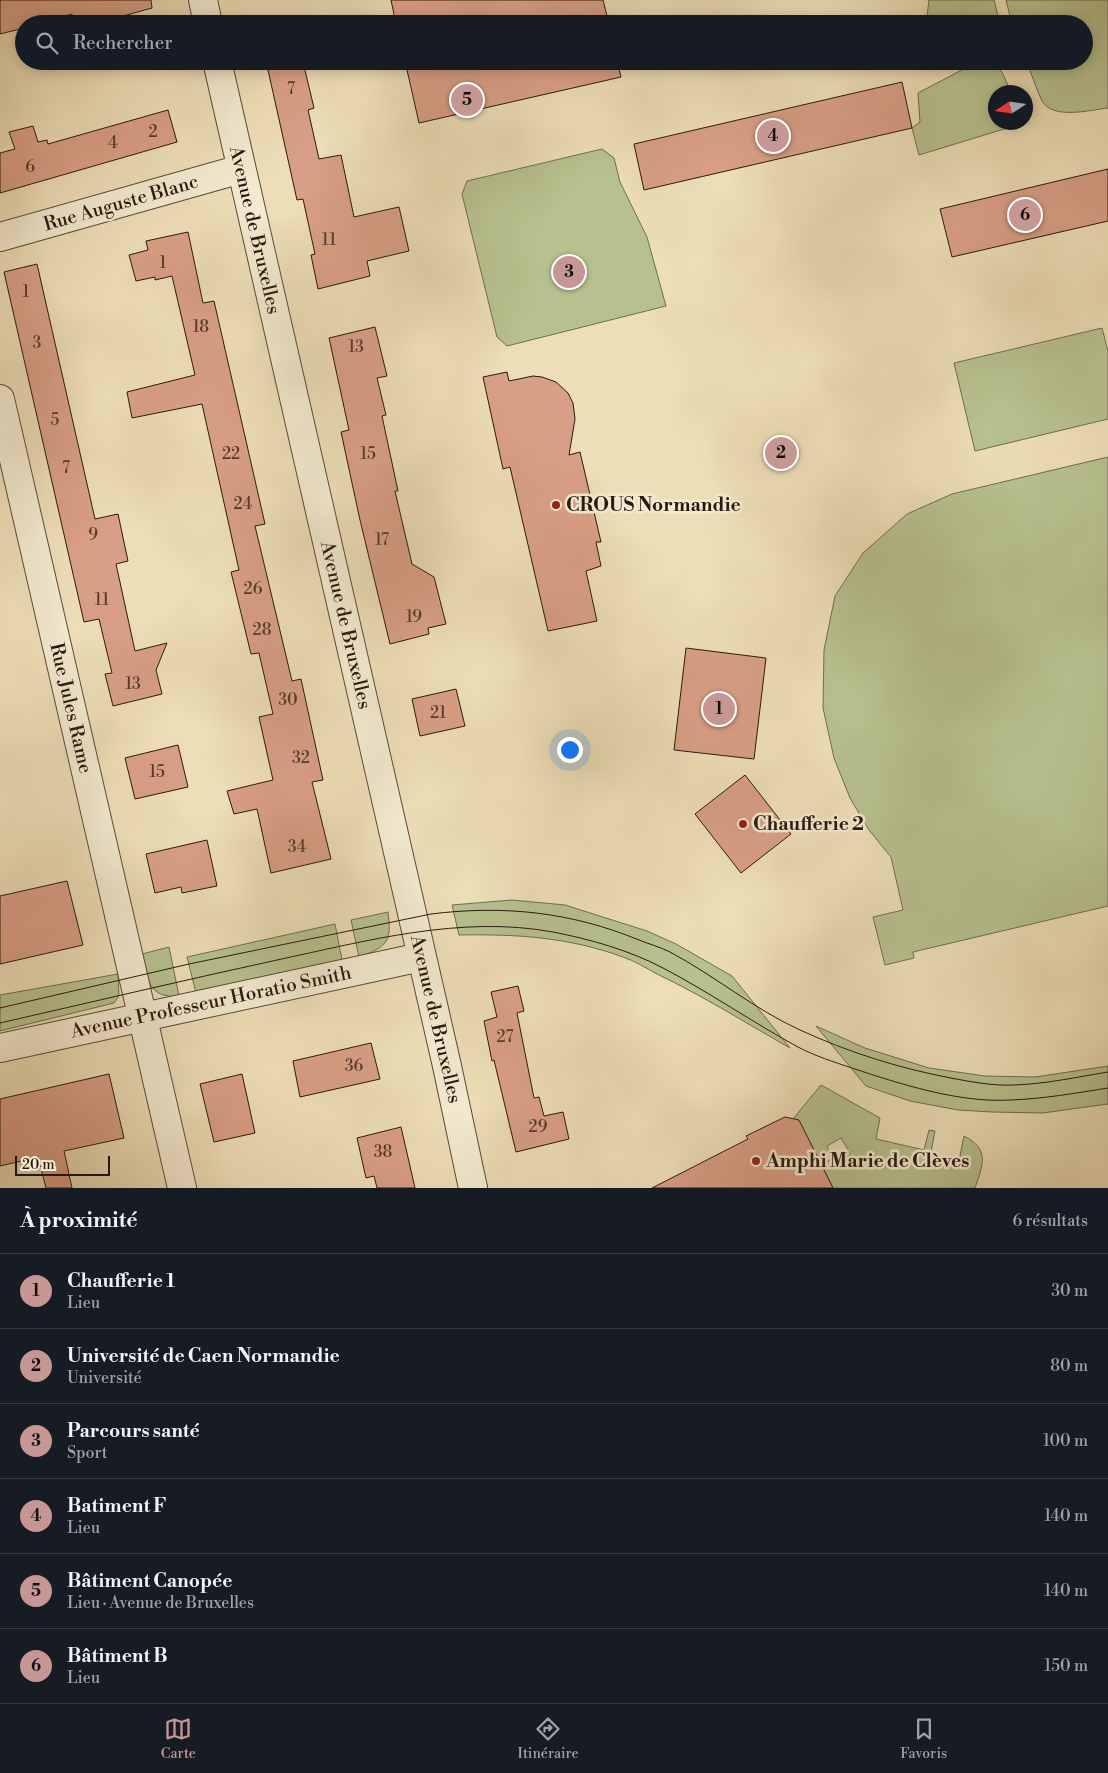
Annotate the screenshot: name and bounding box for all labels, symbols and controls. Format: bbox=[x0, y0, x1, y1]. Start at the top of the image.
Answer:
search box bbox=[15, 15, 1093, 70]
icon: search bbox=[33, 29, 61, 57]
text: Rechercher bbox=[73, 31, 172, 55]
house number: 7 bbox=[287, 79, 295, 99]
pin: 5 bbox=[451, 81, 483, 119]
north arrow bbox=[988, 85, 1033, 130]
pin: 4 bbox=[757, 117, 789, 155]
house number: 2 bbox=[148, 122, 158, 142]
house number: 4 bbox=[108, 133, 118, 153]
street label: Avenue de Bruxelles bbox=[224, 143, 286, 316]
house number: 6 bbox=[25, 157, 35, 177]
street label: Rue Auguste Blanc bbox=[41, 169, 201, 237]
pin: 6 bbox=[1009, 196, 1041, 234]
house number: 11 bbox=[322, 230, 336, 250]
house number: 1 bbox=[160, 253, 167, 273]
pin: 3 bbox=[553, 253, 585, 291]
house number: 1 bbox=[23, 282, 30, 302]
house number: 18 bbox=[193, 317, 209, 337]
house number: 3 bbox=[33, 333, 42, 353]
house number: 13 bbox=[348, 337, 364, 357]
house number: 5 bbox=[51, 410, 60, 430]
pin: 2 bbox=[765, 434, 797, 472]
house number: 22 bbox=[222, 444, 240, 464]
house number: 15 bbox=[360, 444, 376, 464]
house number: 7 bbox=[62, 458, 70, 478]
place label: CROUS Normandie bbox=[566, 493, 741, 517]
house number: 24 bbox=[234, 494, 253, 514]
marker: CROUS Normandie bbox=[550, 499, 562, 511]
house number: 9 bbox=[88, 525, 98, 545]
house number: 17 bbox=[375, 530, 389, 550]
street label: Avenue de Bruxelles bbox=[315, 538, 377, 711]
house number: 26 bbox=[244, 579, 263, 599]
house number: 11 bbox=[95, 590, 109, 610]
house number: 19 bbox=[406, 607, 422, 627]
house number: 28 bbox=[253, 620, 272, 640]
street label: Rue Jules Rame bbox=[44, 640, 98, 776]
house number: 13 bbox=[125, 674, 141, 694]
house number: 30 bbox=[278, 690, 298, 710]
pin: 1 bbox=[703, 690, 735, 728]
house number: 21 bbox=[430, 703, 446, 723]
your location bbox=[557, 737, 583, 763]
house number: 32 bbox=[292, 748, 310, 768]
house number: 15 bbox=[149, 762, 165, 782]
place label: Chaufferie 2 bbox=[753, 812, 864, 836]
marker: Chaufferie 2 bbox=[737, 818, 749, 830]
house number: 34 bbox=[288, 837, 307, 857]
street label: Avenue de Bruxelles bbox=[405, 932, 467, 1105]
street label: Avenue Professeur Horatio Smith bbox=[68, 961, 354, 1044]
house number: 27 bbox=[496, 1027, 514, 1047]
house number: 36 bbox=[345, 1056, 364, 1076]
house number: 29 bbox=[529, 1117, 548, 1137]
house number: 38 bbox=[374, 1142, 393, 1162]
place label: Amphi Marie de Clèves bbox=[765, 1149, 969, 1173]
scale bar bbox=[15, 1153, 110, 1176]
marker: Amphi Marie de Clèves bbox=[750, 1155, 762, 1167]
text: 20 m bbox=[22, 1156, 54, 1174]
text: À proximité bbox=[20, 1208, 137, 1234]
text: 6 résultats bbox=[1013, 1211, 1088, 1231]
text: Chaufferie 1 bbox=[67, 1269, 175, 1293]
text: 1 bbox=[32, 1281, 40, 1301]
text: 30 m bbox=[1051, 1281, 1088, 1301]
text: Lieu bbox=[67, 1293, 100, 1313]
text: Université de Caen Normandie bbox=[67, 1344, 340, 1368]
text: 2 bbox=[31, 1356, 41, 1376]
text: 80 m bbox=[1050, 1356, 1088, 1376]
text: Université bbox=[67, 1368, 142, 1388]
text: Parcours santé bbox=[67, 1419, 200, 1443]
text: 3 bbox=[31, 1431, 41, 1451]
text: 100 m bbox=[1043, 1431, 1088, 1451]
text: Sport bbox=[67, 1443, 107, 1463]
text: Batiment F bbox=[67, 1494, 167, 1518]
text: 4 bbox=[31, 1506, 41, 1526]
text: 140 m bbox=[1044, 1506, 1088, 1526]
text: Lieu bbox=[67, 1518, 100, 1538]
text: Bâtiment Canopée bbox=[67, 1569, 232, 1593]
text: 5 bbox=[31, 1581, 41, 1601]
text: 140 m bbox=[1044, 1581, 1088, 1601]
text: Lieu · Avenue de Bruxelles bbox=[67, 1593, 254, 1613]
text: Bâtiment B bbox=[67, 1644, 168, 1668]
text: 6 bbox=[31, 1656, 41, 1676]
text: 150 m bbox=[1044, 1656, 1088, 1676]
text: Lieu bbox=[67, 1668, 100, 1688]
tab: Carte bbox=[161, 1715, 196, 1763]
tab: Itinéraire bbox=[518, 1715, 579, 1763]
tab: Favoris bbox=[900, 1715, 947, 1763]

